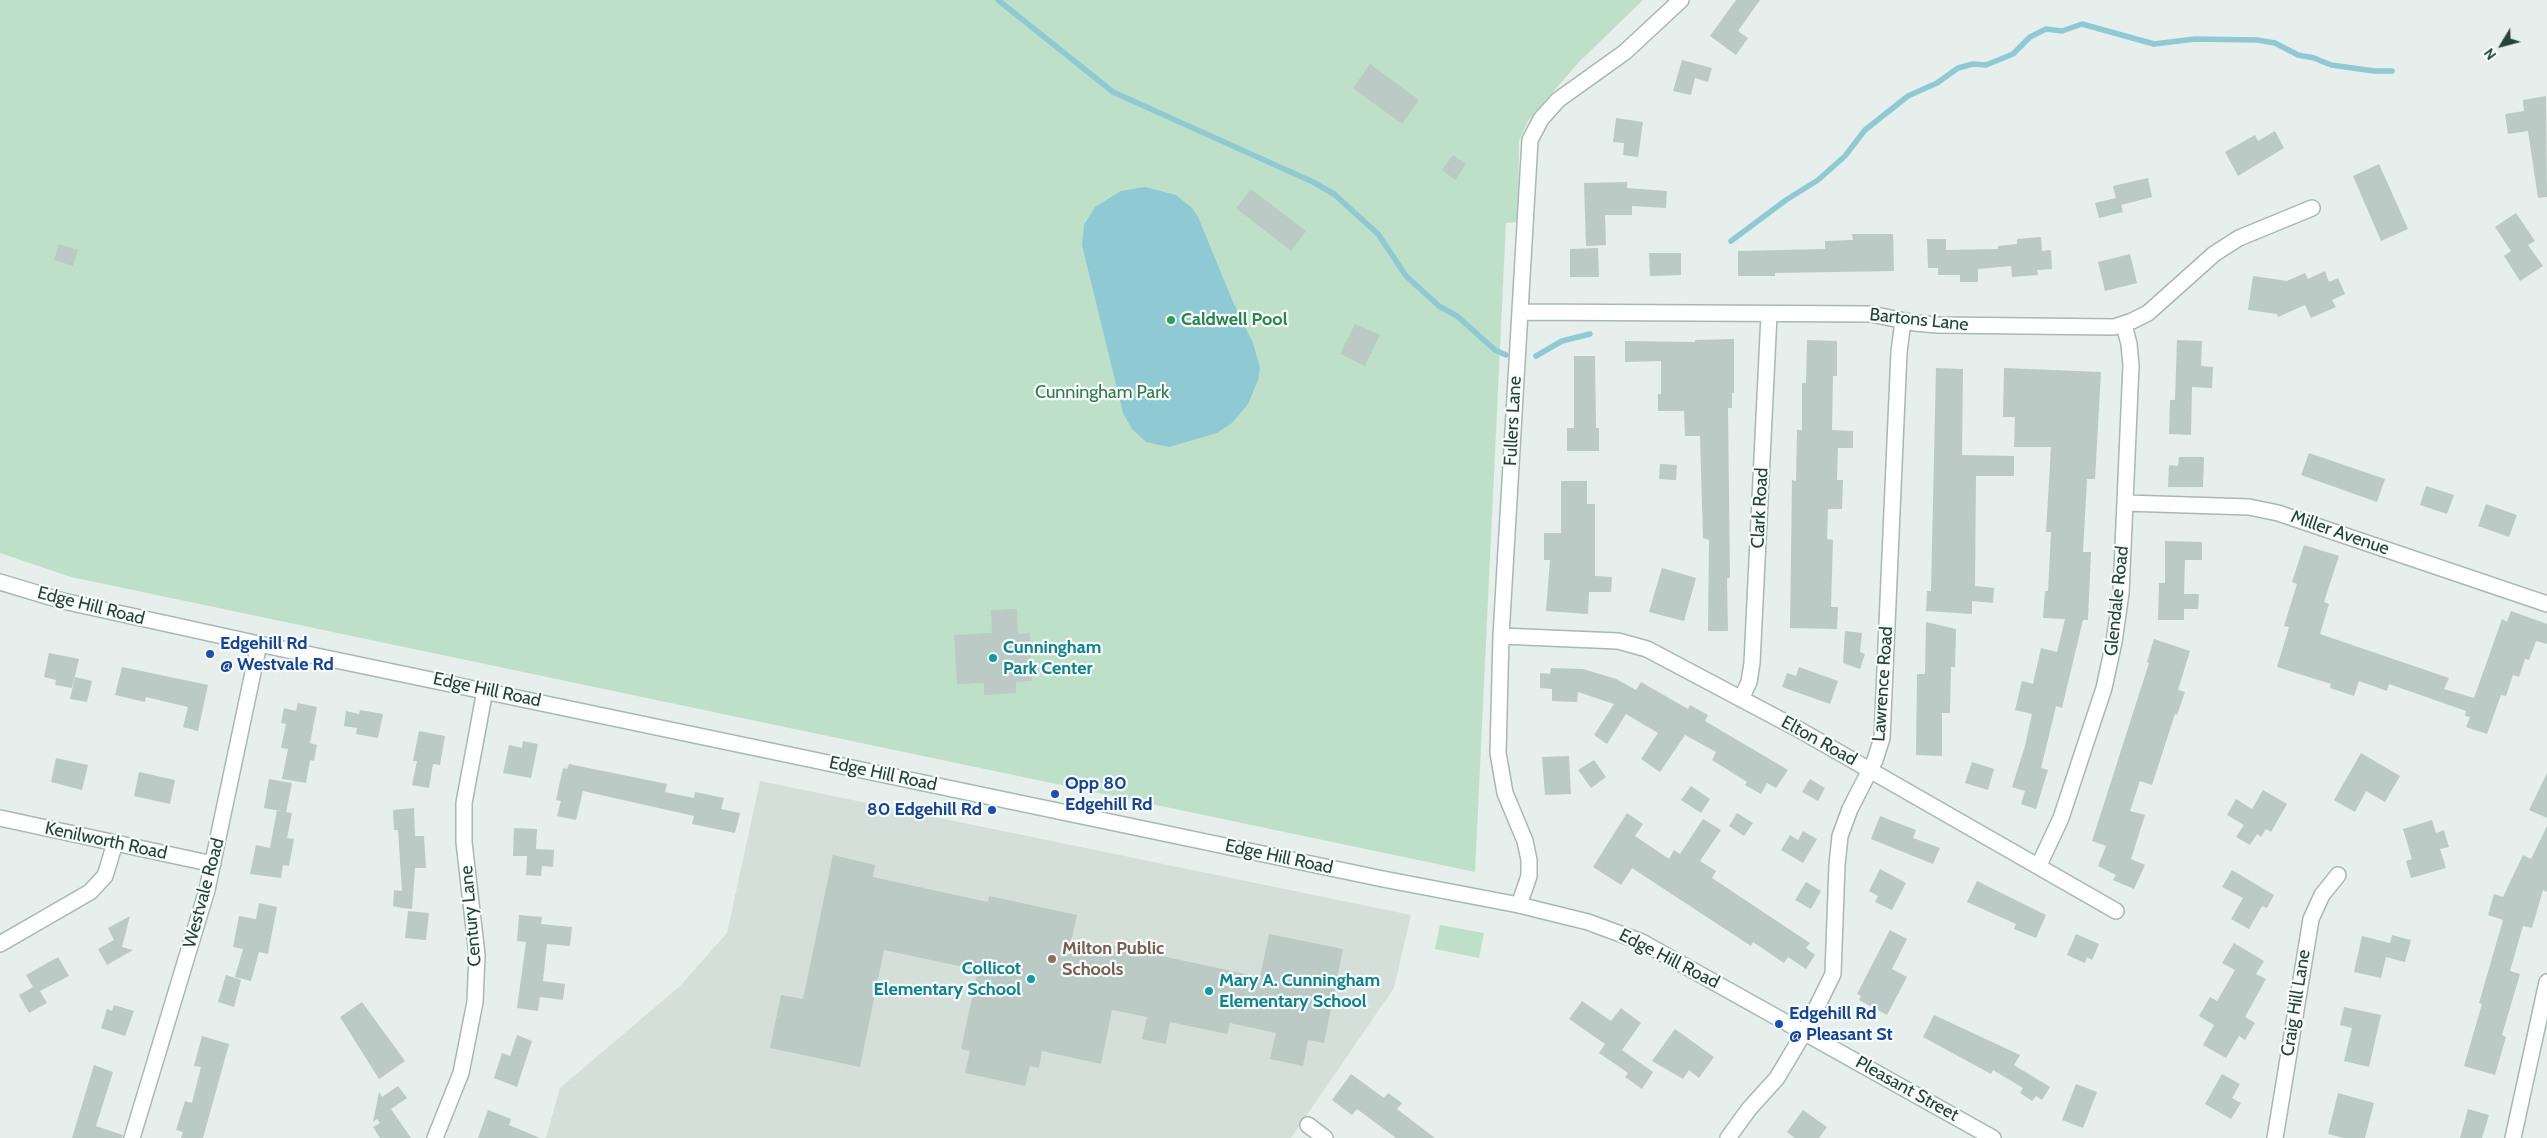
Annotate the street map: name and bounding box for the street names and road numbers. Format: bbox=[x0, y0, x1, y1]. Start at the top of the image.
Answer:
street label: Bartons Lane bbox=[1868, 304, 1970, 336]
street label: Fullers Lane bbox=[1500, 376, 1526, 466]
street label: Clark Road bbox=[1747, 467, 1773, 549]
street label: Miller Avenue bbox=[2288, 506, 2392, 560]
street label: Glendale Road bbox=[2100, 545, 2134, 657]
street label: Edge Hill Road bbox=[35, 582, 147, 630]
street label: Lawrence Road bbox=[1868, 626, 1898, 742]
street label: Edge Hill Road bbox=[431, 668, 543, 712]
street label: Elton Road bbox=[1777, 711, 1861, 771]
street label: Edge Hill Road bbox=[827, 752, 939, 796]
street label: Kenilworth Road bbox=[43, 818, 169, 864]
street label: Edge Hill Road bbox=[1223, 835, 1335, 879]
street label: Westvale Road bbox=[179, 836, 229, 950]
street label: Century Lane bbox=[456, 865, 486, 967]
street label: Edge Hill Road bbox=[1615, 924, 1723, 994]
street label: Craig Hill Lane bbox=[2277, 948, 2315, 1058]
street label: Pleasant Street bbox=[1852, 1052, 1962, 1126]

